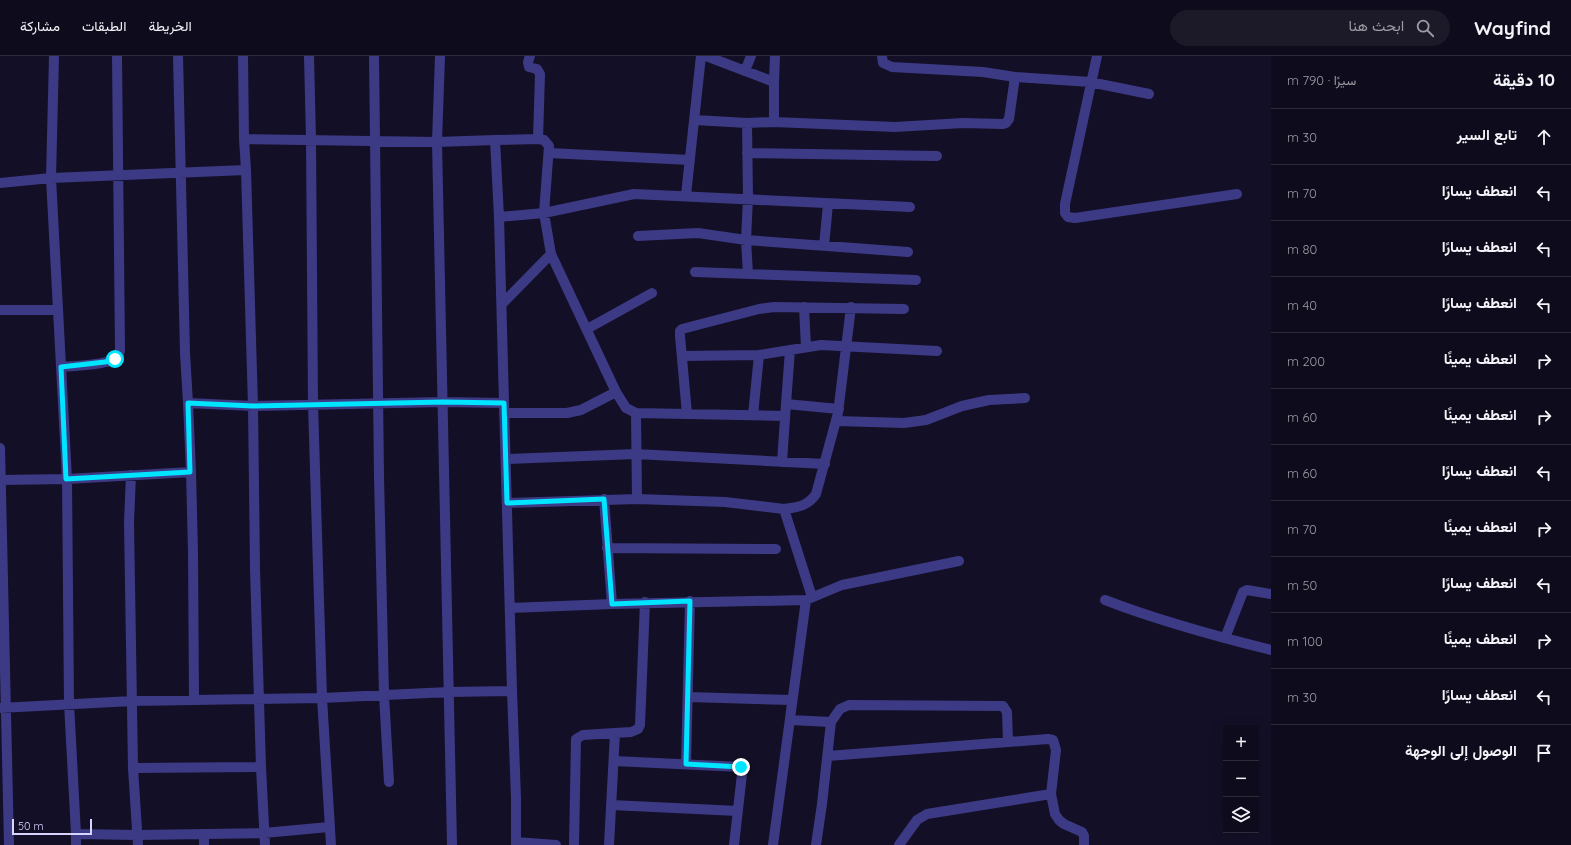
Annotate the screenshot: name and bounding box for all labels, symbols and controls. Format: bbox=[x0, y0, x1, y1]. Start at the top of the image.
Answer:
search box bbox=[1170, 10, 1450, 46]
text: ابحث هنا bbox=[1349, 16, 1404, 35]
text: Wayfind bbox=[1474, 16, 1551, 40]
text: مشاركة bbox=[20, 17, 60, 35]
text: الطبقات bbox=[82, 17, 126, 35]
text: الخريطة bbox=[148, 17, 192, 35]
icon: search bbox=[1414, 17, 1436, 39]
text: 10 دقيقة bbox=[1493, 69, 1555, 90]
text: سيرًا · 790 m bbox=[1287, 72, 1356, 88]
text: تابع السير bbox=[1457, 125, 1517, 144]
icon: ahead bbox=[1533, 126, 1555, 148]
text: 30 m bbox=[1287, 129, 1317, 145]
text: انعطف يسارًا bbox=[1442, 181, 1517, 200]
icon: left bbox=[1533, 182, 1555, 204]
text: 70 m bbox=[1287, 185, 1317, 201]
text: انعطف يسارًا bbox=[1442, 237, 1517, 256]
icon: left bbox=[1533, 238, 1555, 260]
text: 80 m bbox=[1287, 241, 1317, 257]
text: انعطف يسارًا bbox=[1442, 293, 1517, 312]
icon: left bbox=[1533, 294, 1555, 316]
text: 40 m bbox=[1287, 297, 1317, 313]
text: انعطف يمينًا bbox=[1444, 349, 1517, 368]
route start bbox=[106, 350, 124, 368]
icon: right bbox=[1533, 350, 1555, 372]
text: 200 m bbox=[1287, 353, 1325, 369]
text: انعطف يمينًا bbox=[1444, 405, 1517, 424]
icon: right bbox=[1533, 406, 1555, 428]
text: 60 m bbox=[1287, 409, 1317, 425]
text: انعطف يسارًا bbox=[1442, 461, 1517, 480]
icon: left bbox=[1533, 462, 1555, 484]
text: 60 m bbox=[1287, 465, 1317, 481]
text: انعطف يمينًا bbox=[1444, 517, 1517, 536]
icon: right bbox=[1533, 518, 1555, 540]
text: 70 m bbox=[1287, 521, 1317, 537]
text: انعطف يسارًا bbox=[1442, 573, 1517, 592]
icon: left bbox=[1533, 574, 1555, 596]
text: 50 m bbox=[1287, 577, 1317, 593]
text: انعطف يمينًا bbox=[1444, 629, 1517, 648]
icon: right bbox=[1533, 630, 1555, 652]
text: 100 m bbox=[1287, 633, 1323, 649]
text: انعطف يسارًا bbox=[1442, 685, 1517, 704]
icon: left bbox=[1533, 686, 1555, 708]
text: 30 m bbox=[1287, 689, 1317, 705]
map controls bbox=[1223, 725, 1259, 833]
button: + bbox=[1223, 725, 1259, 761]
text: الوصول إلى الوجهة bbox=[1405, 741, 1517, 760]
icon: arrive bbox=[1533, 742, 1555, 764]
route end bbox=[732, 758, 750, 776]
button: − bbox=[1223, 761, 1259, 797]
button: layers bbox=[1223, 797, 1259, 833]
scale bar bbox=[12, 817, 92, 836]
text: 50 m bbox=[18, 819, 44, 833]

